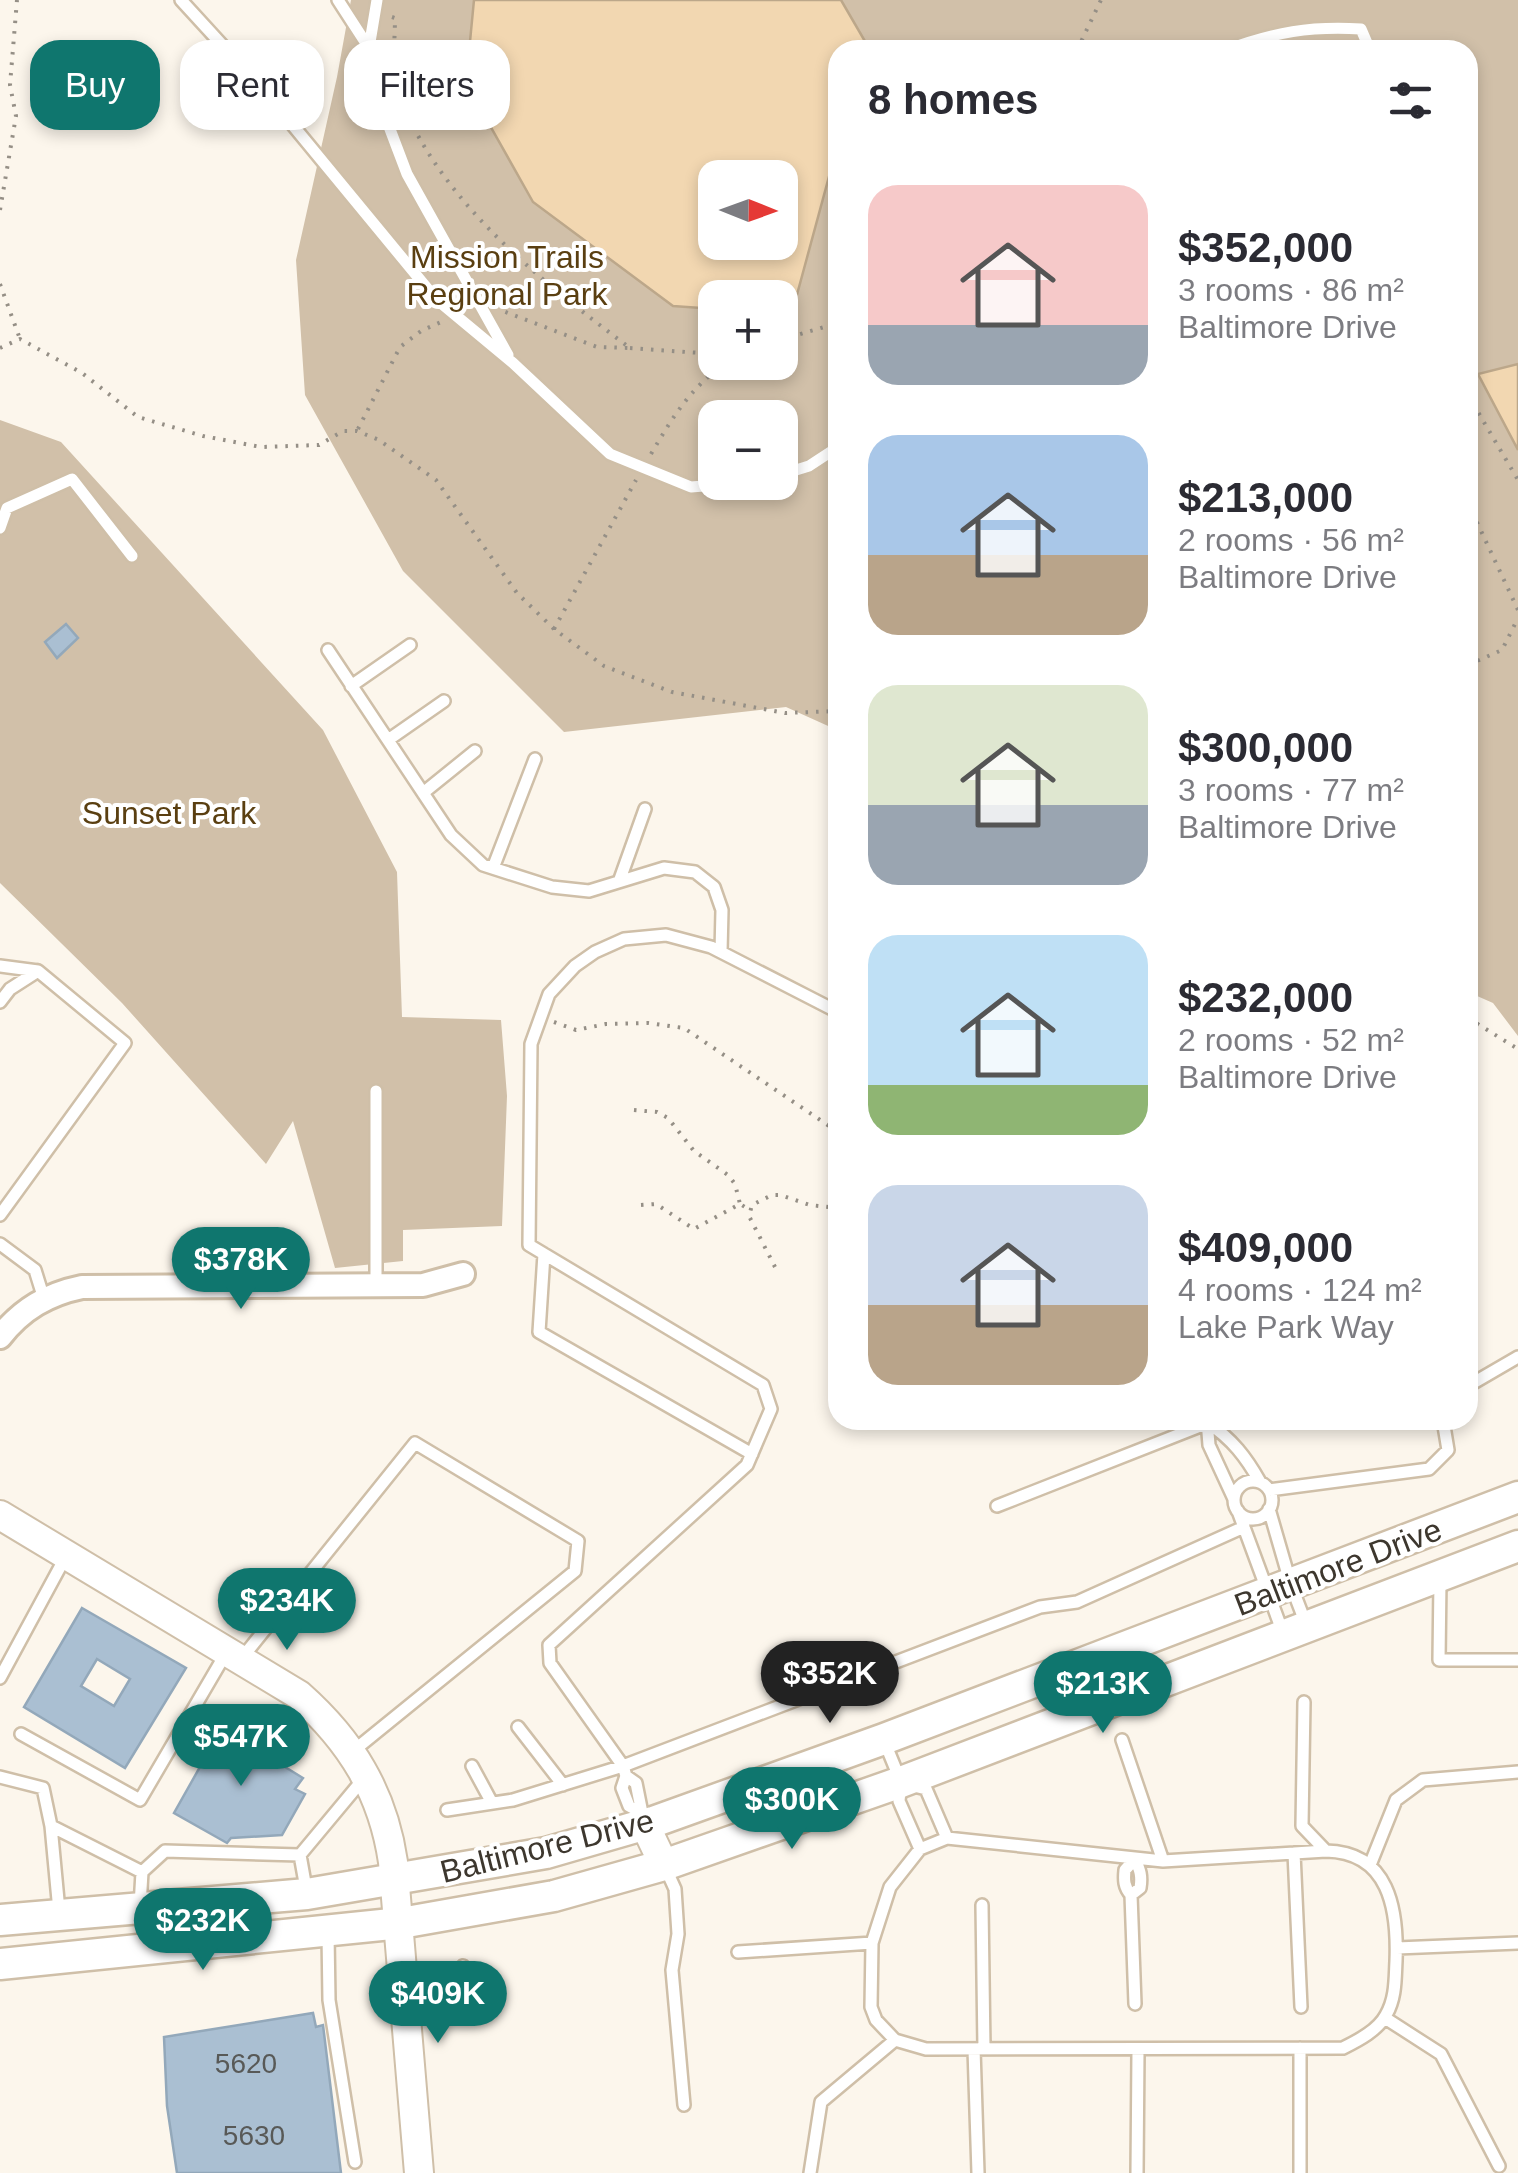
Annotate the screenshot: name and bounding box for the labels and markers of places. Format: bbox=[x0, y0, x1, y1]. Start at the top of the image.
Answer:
pin: $378K bbox=[171, 1227, 311, 1312]
pin: $234K bbox=[217, 1568, 357, 1653]
pin: $352K bbox=[760, 1641, 900, 1726]
pin: $213K bbox=[1033, 1651, 1173, 1736]
pin: $547K bbox=[171, 1704, 311, 1789]
pin: $300K bbox=[722, 1767, 862, 1852]
pin: $232K bbox=[133, 1888, 273, 1973]
pin: $409K bbox=[368, 1961, 508, 2046]

